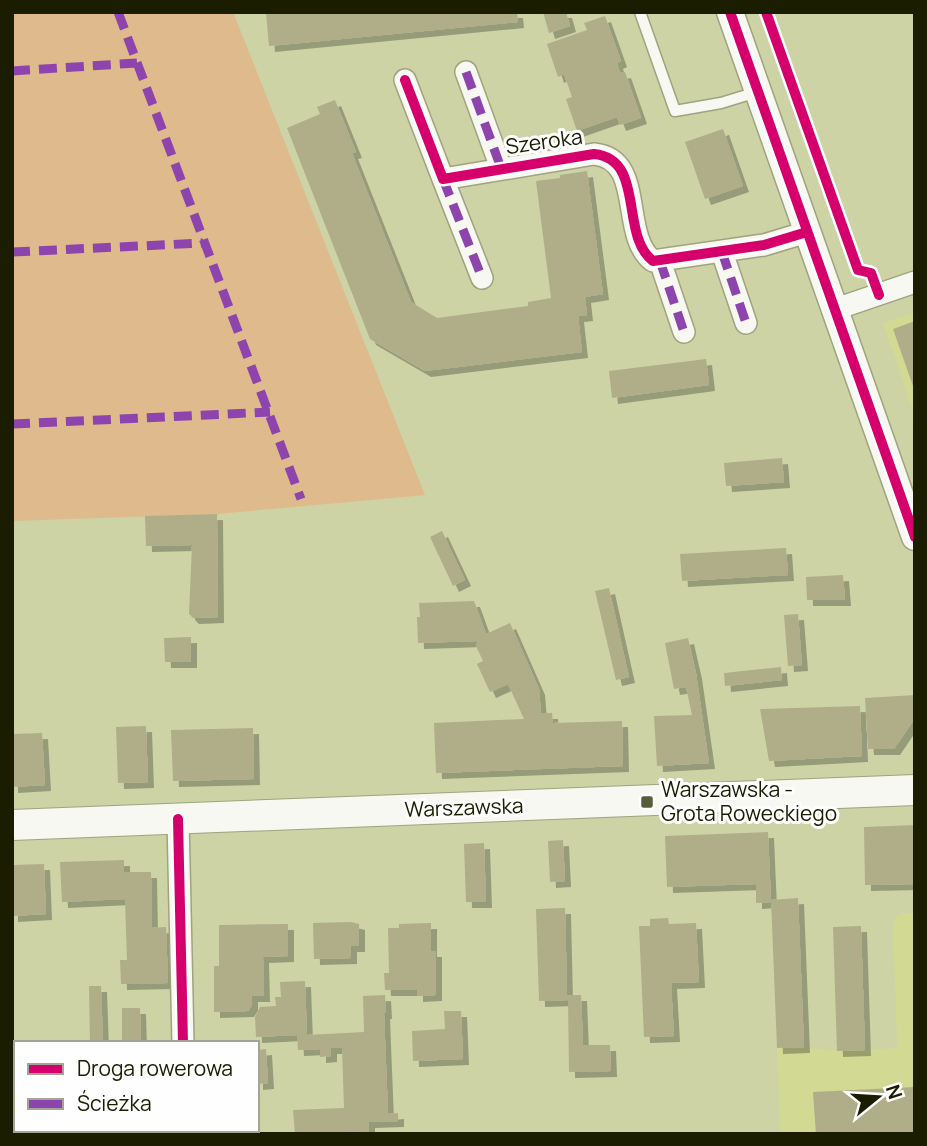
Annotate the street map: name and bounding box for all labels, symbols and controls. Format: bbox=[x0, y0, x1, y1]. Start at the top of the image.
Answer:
street label: Szeroka bbox=[504, 122, 584, 160]
place label: Warszawska - Grota Roweckiego bbox=[661, 775, 837, 827]
street label: Warszawska bbox=[404, 791, 524, 823]
marker: Warszawska - Grota Roweckiego bbox=[639, 794, 655, 810]
legend bbox=[14, 1041, 259, 1132]
text: Droga rowerowa bbox=[77, 1054, 233, 1082]
north arrow bbox=[843, 1062, 913, 1132]
text: N bbox=[880, 1081, 909, 1102]
text: Ścieżka bbox=[77, 1089, 152, 1117]

